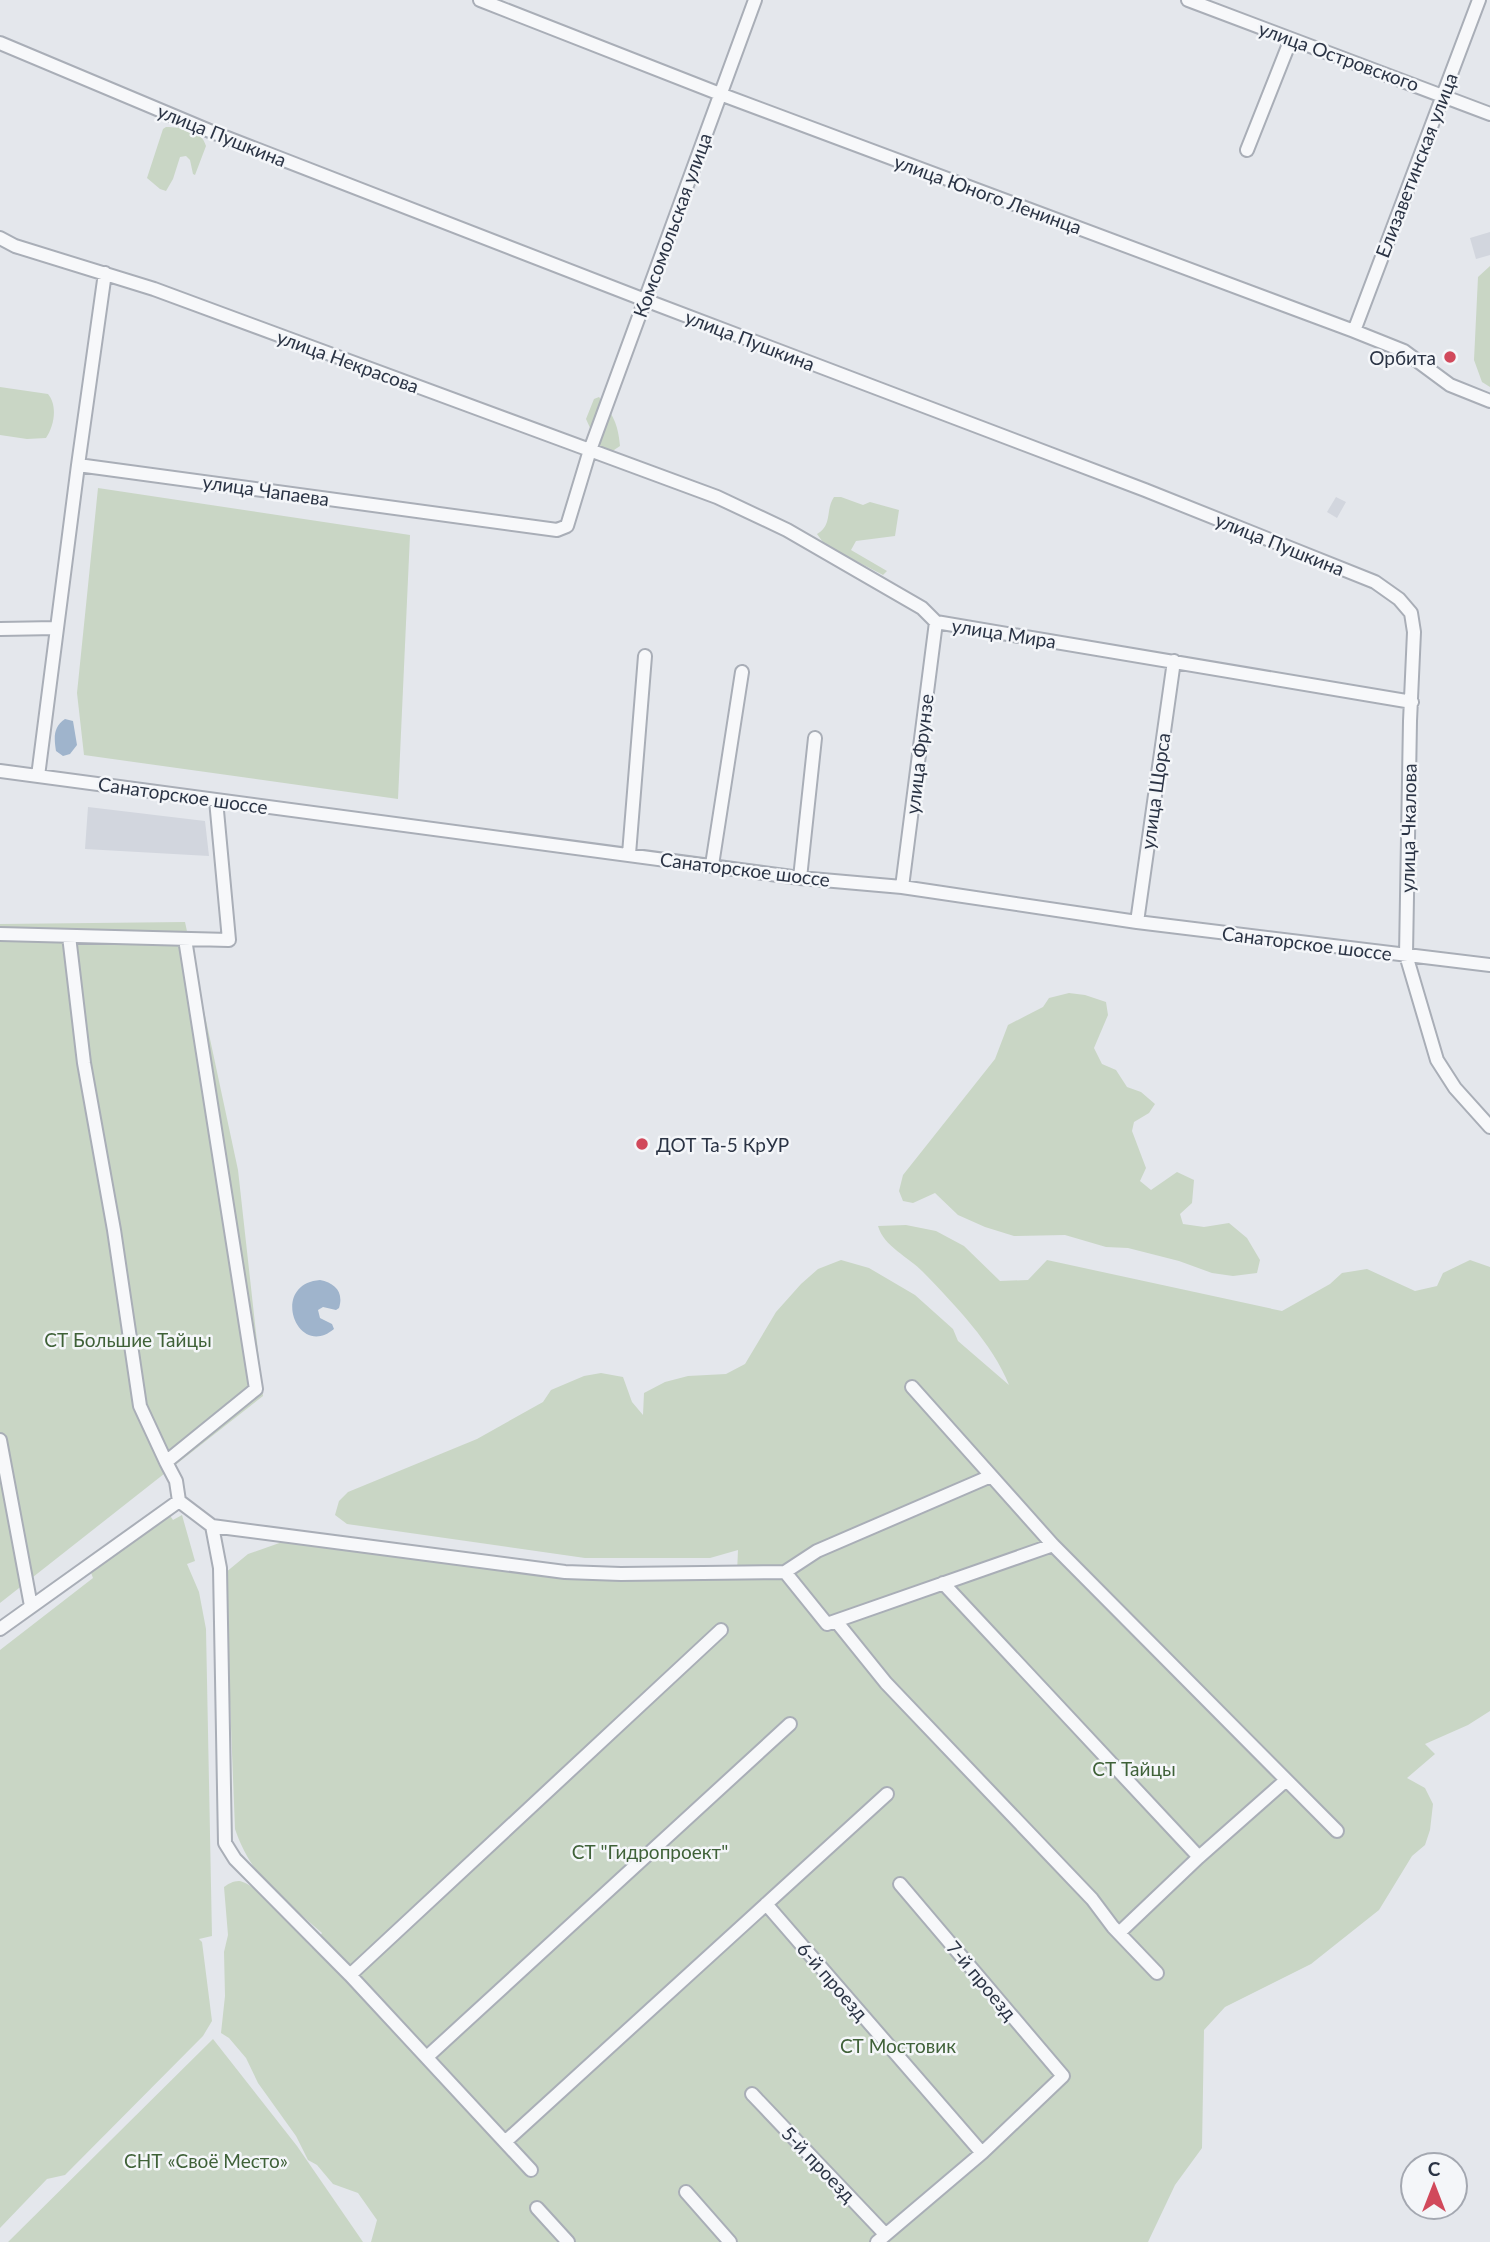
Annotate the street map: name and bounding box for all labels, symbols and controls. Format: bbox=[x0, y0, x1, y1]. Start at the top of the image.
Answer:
street label: улица Островского bbox=[1256, 16, 1422, 96]
street label: Елизаветинская улица bbox=[1370, 69, 1462, 261]
street label: улица Пушкина bbox=[154, 99, 290, 171]
street label: Комсомольская улица bbox=[628, 130, 716, 320]
street label: улица Юного Ленинца bbox=[891, 149, 1085, 239]
street label: улица Пушкина bbox=[682, 305, 818, 375]
street label: улица Некрасова bbox=[274, 325, 422, 397]
place label: Орбита bbox=[1369, 346, 1436, 369]
marker: Орбита bbox=[1442, 349, 1458, 365]
street label: улица Чапаева bbox=[201, 470, 331, 510]
street label: улица Пушкина bbox=[1212, 508, 1348, 580]
street label: улица Мира bbox=[950, 613, 1058, 653]
street label: улица Фрунзе bbox=[900, 693, 938, 815]
street label: улица Щорса bbox=[1135, 731, 1175, 851]
street label: улица Чкалова bbox=[1395, 763, 1421, 893]
street label: Санаторское шоссе bbox=[97, 772, 269, 818]
street label: Санаторское шоссе bbox=[659, 847, 831, 891]
street label: Санаторское шоссе bbox=[1221, 921, 1393, 965]
place label: ДОТ Та-5 КрУР bbox=[656, 1133, 789, 1156]
marker: ДОТ Та-5 КрУР bbox=[634, 1136, 650, 1152]
park label: СТ Большие Тайцы bbox=[44, 1328, 212, 1351]
park label: СТ Тайцы bbox=[1092, 1757, 1176, 1780]
park label: СТ "Гидропроект" bbox=[572, 1840, 728, 1863]
street label: 7-й проезд bbox=[942, 1936, 1022, 2024]
street label: 6-й проезд bbox=[793, 1937, 873, 2025]
park label: СТ Мостовик bbox=[840, 2034, 956, 2057]
street label: 5-й проезд bbox=[777, 2121, 861, 2207]
park label: СНТ «Своё Место» bbox=[124, 2149, 288, 2172]
north arrow bbox=[1399, 2151, 1469, 2221]
text: С bbox=[1428, 2157, 1441, 2180]

